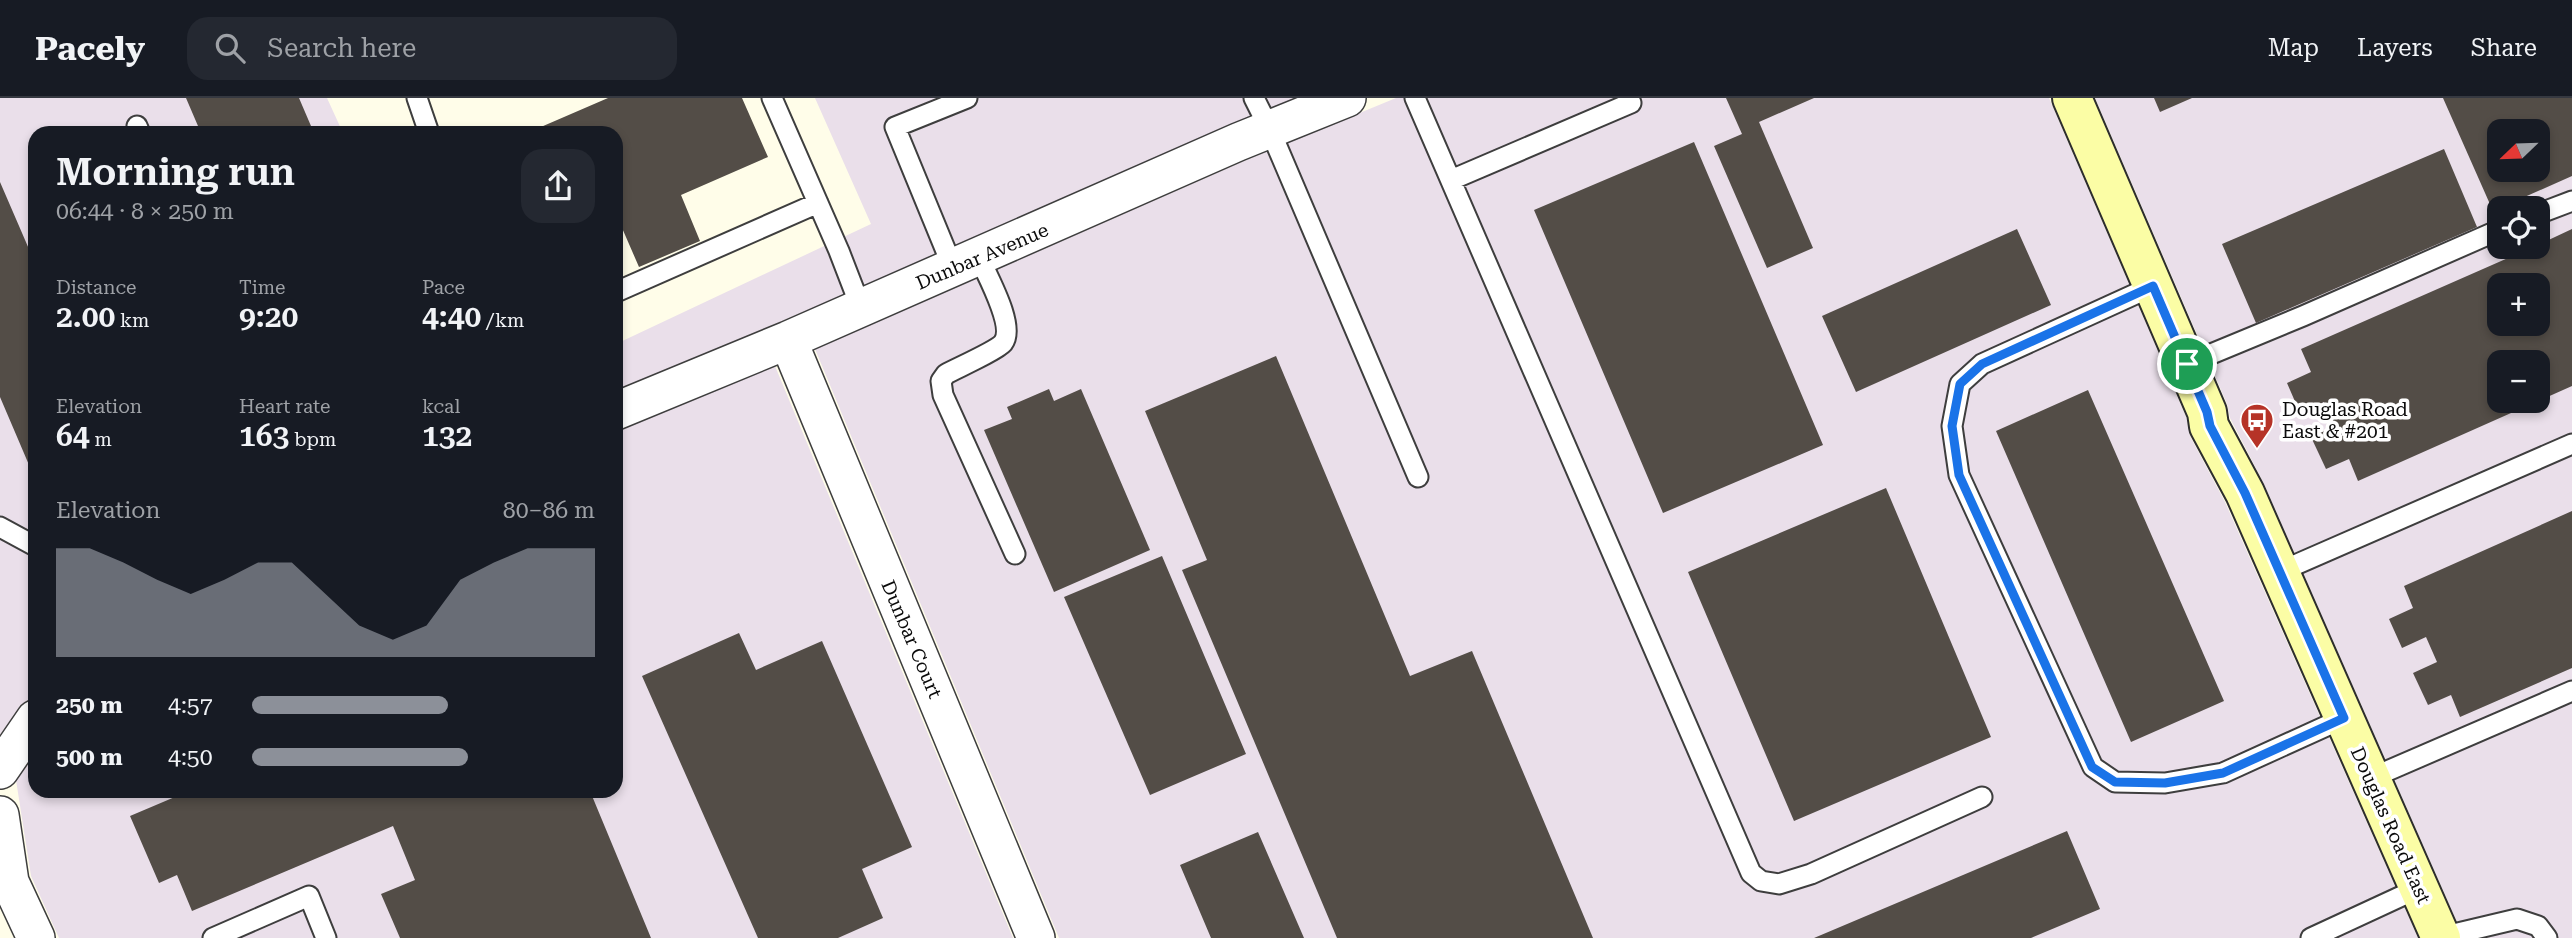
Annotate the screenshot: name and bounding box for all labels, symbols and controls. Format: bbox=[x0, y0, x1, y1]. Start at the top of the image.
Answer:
search box bbox=[187, 17, 677, 80]
text: Pacely bbox=[35, 29, 145, 68]
icon: search bbox=[211, 29, 249, 67]
text: Search here bbox=[267, 33, 416, 63]
text: Map bbox=[2268, 34, 2319, 62]
text: Layers bbox=[2357, 34, 2433, 62]
text: Share bbox=[2471, 34, 2537, 62]
north arrow bbox=[2487, 119, 2550, 182]
map controls bbox=[2487, 119, 2550, 413]
button: share bbox=[521, 149, 595, 223]
text: Morning run bbox=[56, 150, 295, 194]
button: locate bbox=[2487, 196, 2550, 259]
text: 06:44 · 8 × 250 m bbox=[56, 198, 234, 225]
street label: Dunbar Avenue bbox=[913, 218, 1052, 295]
button: + bbox=[2487, 273, 2550, 336]
text: Distance bbox=[56, 276, 136, 299]
text: Time bbox=[239, 276, 286, 299]
text: Pace bbox=[422, 276, 465, 299]
text: 2.00 bbox=[56, 299, 115, 334]
text: 9:20 bbox=[239, 299, 298, 334]
text: 4:40 bbox=[422, 299, 481, 334]
text: km bbox=[115, 309, 149, 332]
text: /km bbox=[481, 309, 524, 332]
pin bbox=[2157, 334, 2217, 394]
icon: arrive bbox=[2168, 345, 2206, 383]
button: − bbox=[2487, 350, 2550, 413]
text: Elevation bbox=[56, 395, 142, 418]
text: Heart rate bbox=[239, 395, 330, 418]
text: kcal bbox=[422, 395, 460, 418]
place label: Douglas Road East & #201 bbox=[2282, 398, 2408, 443]
bus stop icon: Douglas Road East & #201 bbox=[2238, 401, 2276, 450]
text: 64 bbox=[56, 418, 90, 453]
text: 163 bbox=[239, 418, 289, 453]
text: 132 bbox=[422, 418, 472, 453]
text: m bbox=[90, 428, 112, 451]
text: bpm bbox=[289, 428, 336, 451]
text: Elevation bbox=[56, 497, 160, 524]
text: 80–86 m bbox=[503, 497, 595, 524]
street label: Dunbar Court bbox=[876, 577, 947, 702]
text: 250 m bbox=[56, 692, 123, 719]
text: 4:57 bbox=[168, 692, 213, 719]
street label: Douglas Road East bbox=[2346, 743, 2435, 907]
text: 500 m bbox=[56, 744, 123, 771]
text: 4:50 bbox=[168, 744, 213, 771]

